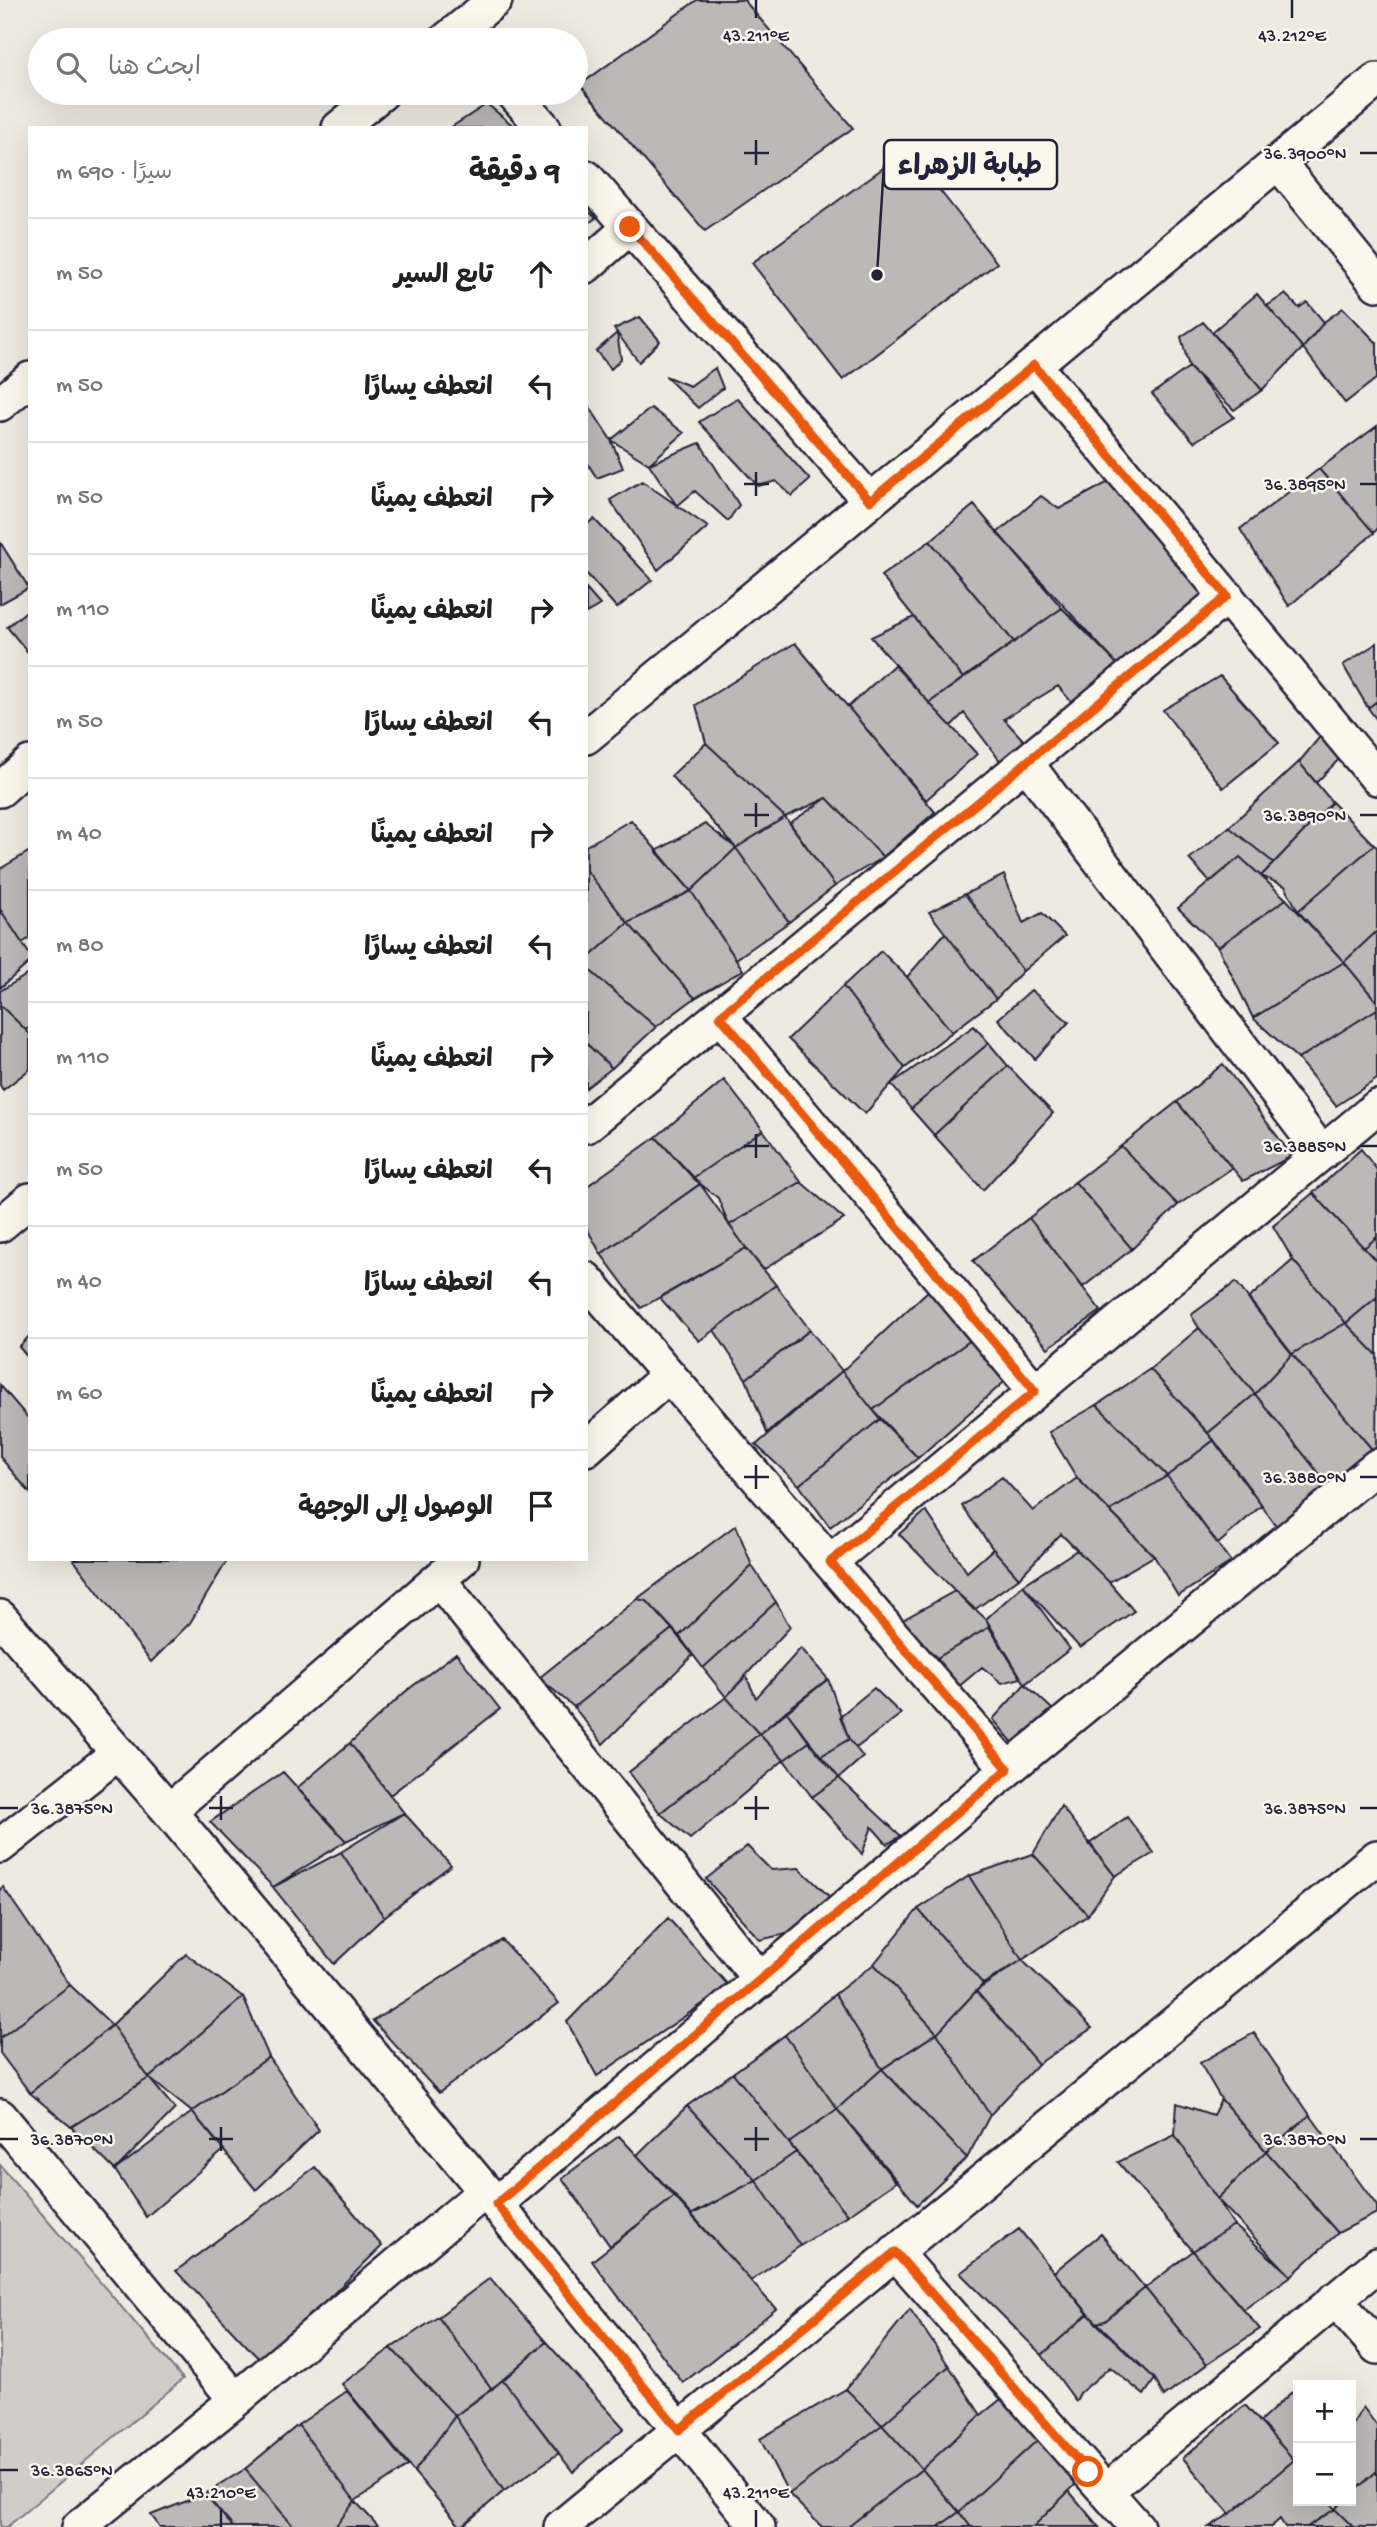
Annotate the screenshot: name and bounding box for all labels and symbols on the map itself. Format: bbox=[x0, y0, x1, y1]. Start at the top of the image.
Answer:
text: 43.211°E bbox=[723, 27, 790, 48]
text: 43.212°E bbox=[1258, 27, 1327, 48]
callout: طبابة الزهراء bbox=[884, 140, 1057, 189]
text: 36.3900°N bbox=[1263, 145, 1346, 166]
text: طبابة الزهراء bbox=[898, 151, 1042, 185]
route end bbox=[614, 211, 645, 242]
text: 36.3895°N bbox=[1263, 476, 1346, 497]
text: 36.3890°N bbox=[1263, 807, 1346, 828]
text: 36.3885°N bbox=[1263, 1138, 1346, 1159]
text: 36.3880°N bbox=[1262, 1469, 1347, 1490]
text: 36.3875°N bbox=[30, 1800, 113, 1821]
text: 36.3875°N bbox=[1263, 1800, 1346, 1821]
text: 36.3870°N bbox=[30, 2131, 113, 2152]
text: 36.3870°N bbox=[1263, 2131, 1346, 2152]
route start bbox=[1072, 2456, 1103, 2487]
text: 36.3865°N bbox=[30, 2462, 113, 2483]
text: 43.210°E bbox=[186, 2484, 256, 2505]
text: 43.211°E bbox=[723, 2484, 790, 2505]

